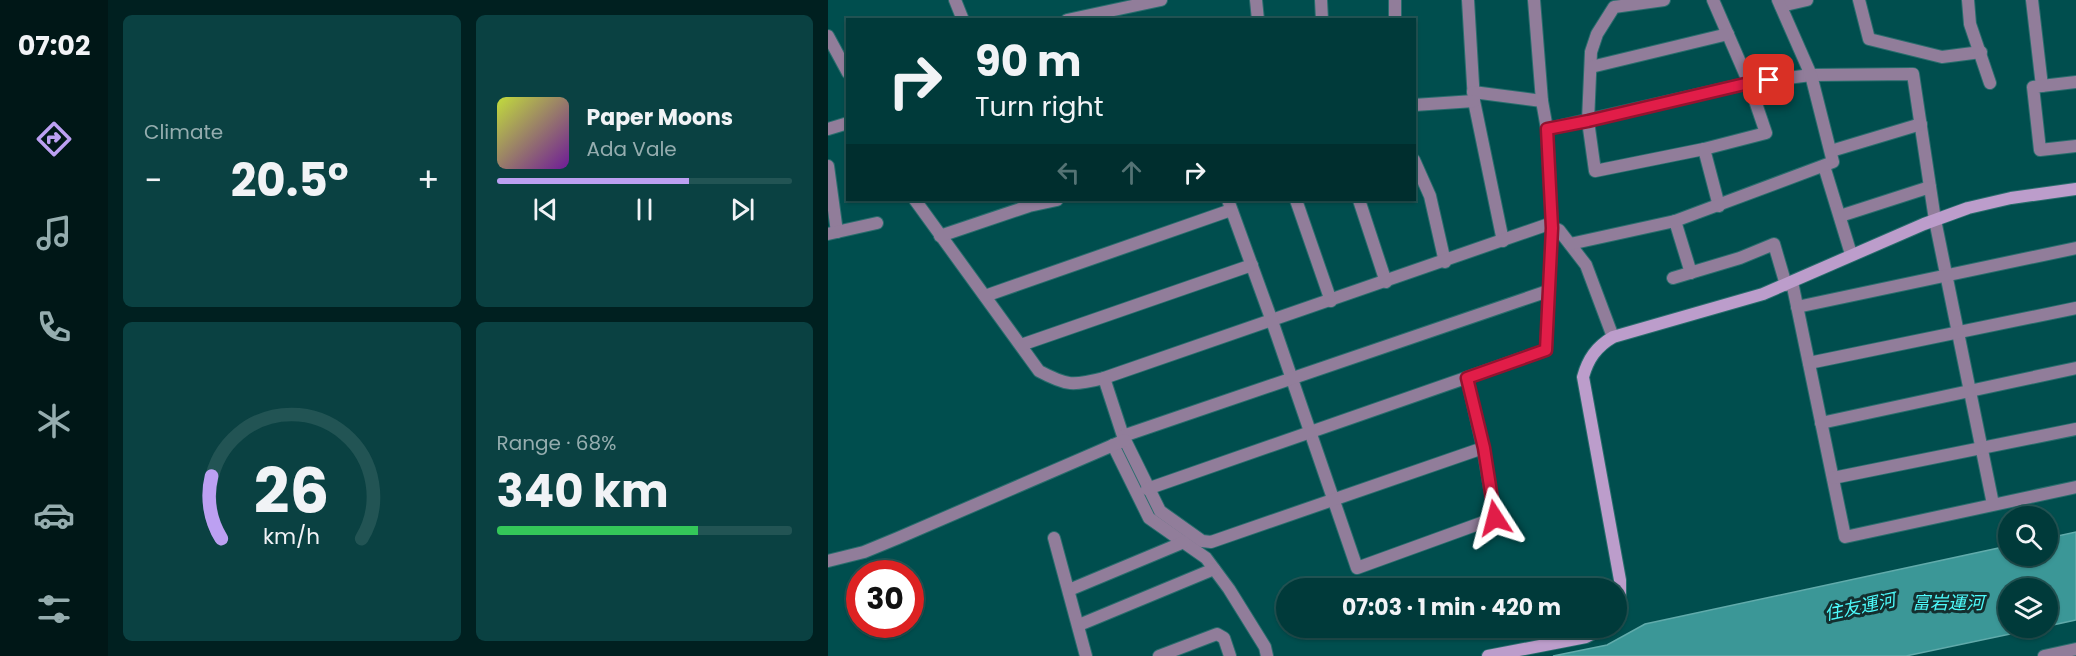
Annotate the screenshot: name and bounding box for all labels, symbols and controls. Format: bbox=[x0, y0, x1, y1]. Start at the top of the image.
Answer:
text: 07:02 bbox=[18, 27, 90, 64]
text: 90 m bbox=[975, 32, 1082, 91]
icon: right bbox=[876, 42, 954, 120]
pin bbox=[1743, 54, 1794, 105]
icon: arrive bbox=[1752, 63, 1785, 96]
text: Turn right bbox=[975, 88, 1104, 125]
text: Paper Moons bbox=[587, 102, 733, 133]
icon: directions bbox=[33, 118, 75, 160]
text: Climate bbox=[144, 118, 223, 146]
text: Ada Vale bbox=[587, 135, 677, 163]
text: 20.5° bbox=[231, 149, 348, 212]
icon: left bbox=[1052, 156, 1085, 189]
icon: ahead bbox=[1115, 156, 1148, 189]
icon: right bbox=[1178, 156, 1211, 189]
text: − bbox=[144, 157, 162, 204]
text: + bbox=[417, 157, 439, 204]
icon: previous bbox=[529, 193, 562, 226]
icon: pause bbox=[628, 193, 661, 226]
icon: next bbox=[726, 193, 759, 226]
icon: music bbox=[33, 212, 75, 254]
icon: phone bbox=[33, 306, 75, 348]
icon: climate bbox=[33, 400, 75, 442]
text: Range · 68% bbox=[497, 429, 616, 457]
text: 26 bbox=[254, 447, 329, 535]
text: 340 km bbox=[497, 460, 669, 523]
position arrow bbox=[1463, 486, 1527, 550]
icon: car bbox=[33, 494, 75, 536]
map controls bbox=[1998, 506, 2058, 638]
button: search bbox=[1998, 506, 2058, 566]
text: km/h bbox=[263, 521, 320, 552]
speed limit sign: 30 bbox=[846, 560, 924, 638]
button: layers bbox=[1998, 578, 2058, 638]
water label: 住友運河 bbox=[1822, 586, 1901, 626]
icon: filters bbox=[33, 588, 75, 630]
water label: 富岩運河 bbox=[1912, 590, 1987, 615]
text: 07:03 · 1 min · 420 m bbox=[1342, 592, 1561, 623]

